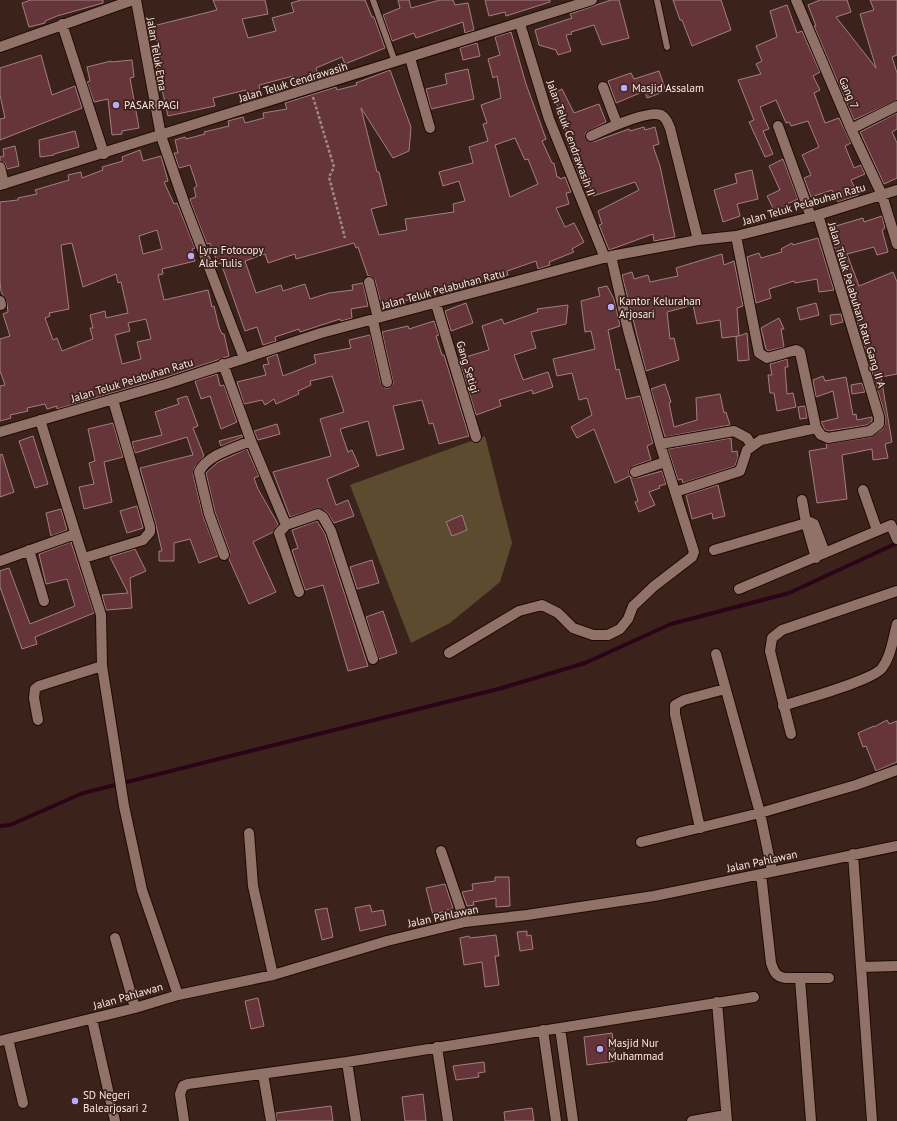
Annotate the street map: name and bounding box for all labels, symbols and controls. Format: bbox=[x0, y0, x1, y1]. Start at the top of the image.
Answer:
street label: Jalan Teluk Etna bbox=[143, 15, 170, 92]
street label: Jalan Teluk Cendrawasih bbox=[236, 59, 349, 106]
street label: Gang 7 bbox=[836, 75, 862, 111]
street label: Jalan Teluk Cendrawasih II bbox=[543, 77, 598, 198]
place label: Masjid Assalam bbox=[632, 81, 704, 95]
marker: Masjid Assalam bbox=[619, 83, 629, 93]
place label: PASAR PAGI bbox=[124, 98, 179, 112]
marker: PASAR PAGI bbox=[111, 100, 121, 110]
street label: Jalan Teluk Pelabuhan Ratu bbox=[740, 180, 867, 229]
street label: Jalan Teluk Pelabuhan Ratu Gang II A bbox=[825, 220, 889, 390]
place label: Lyra Fotocopy Alat Tulis bbox=[199, 243, 264, 270]
marker: Lyra Fotocopy Alat Tulis bbox=[186, 251, 196, 261]
street label: Jalan Teluk Pelabuhan Ratu bbox=[379, 266, 506, 312]
place label: Kantor Kelurahan Arjosari bbox=[619, 294, 701, 321]
marker: Kantor Kelurahan Arjosari bbox=[606, 302, 616, 312]
street label: Gang Setigi bbox=[453, 339, 483, 395]
street label: Jalan Teluk Pelabuhan Ratu bbox=[68, 355, 195, 406]
street label: Jalan Pahlawan bbox=[724, 847, 799, 876]
street label: Jalan Pahlawan bbox=[405, 902, 480, 931]
street label: Jalan Pahlawan bbox=[91, 979, 164, 1013]
place label: Masjid Nur Muhammad bbox=[608, 1036, 663, 1063]
marker: Masjid Nur Muhammad bbox=[595, 1044, 605, 1054]
place label: SD Negeri Balearjosari 2 bbox=[83, 1088, 147, 1115]
marker: SD Negeri Balearjosari 2 bbox=[70, 1096, 80, 1106]

